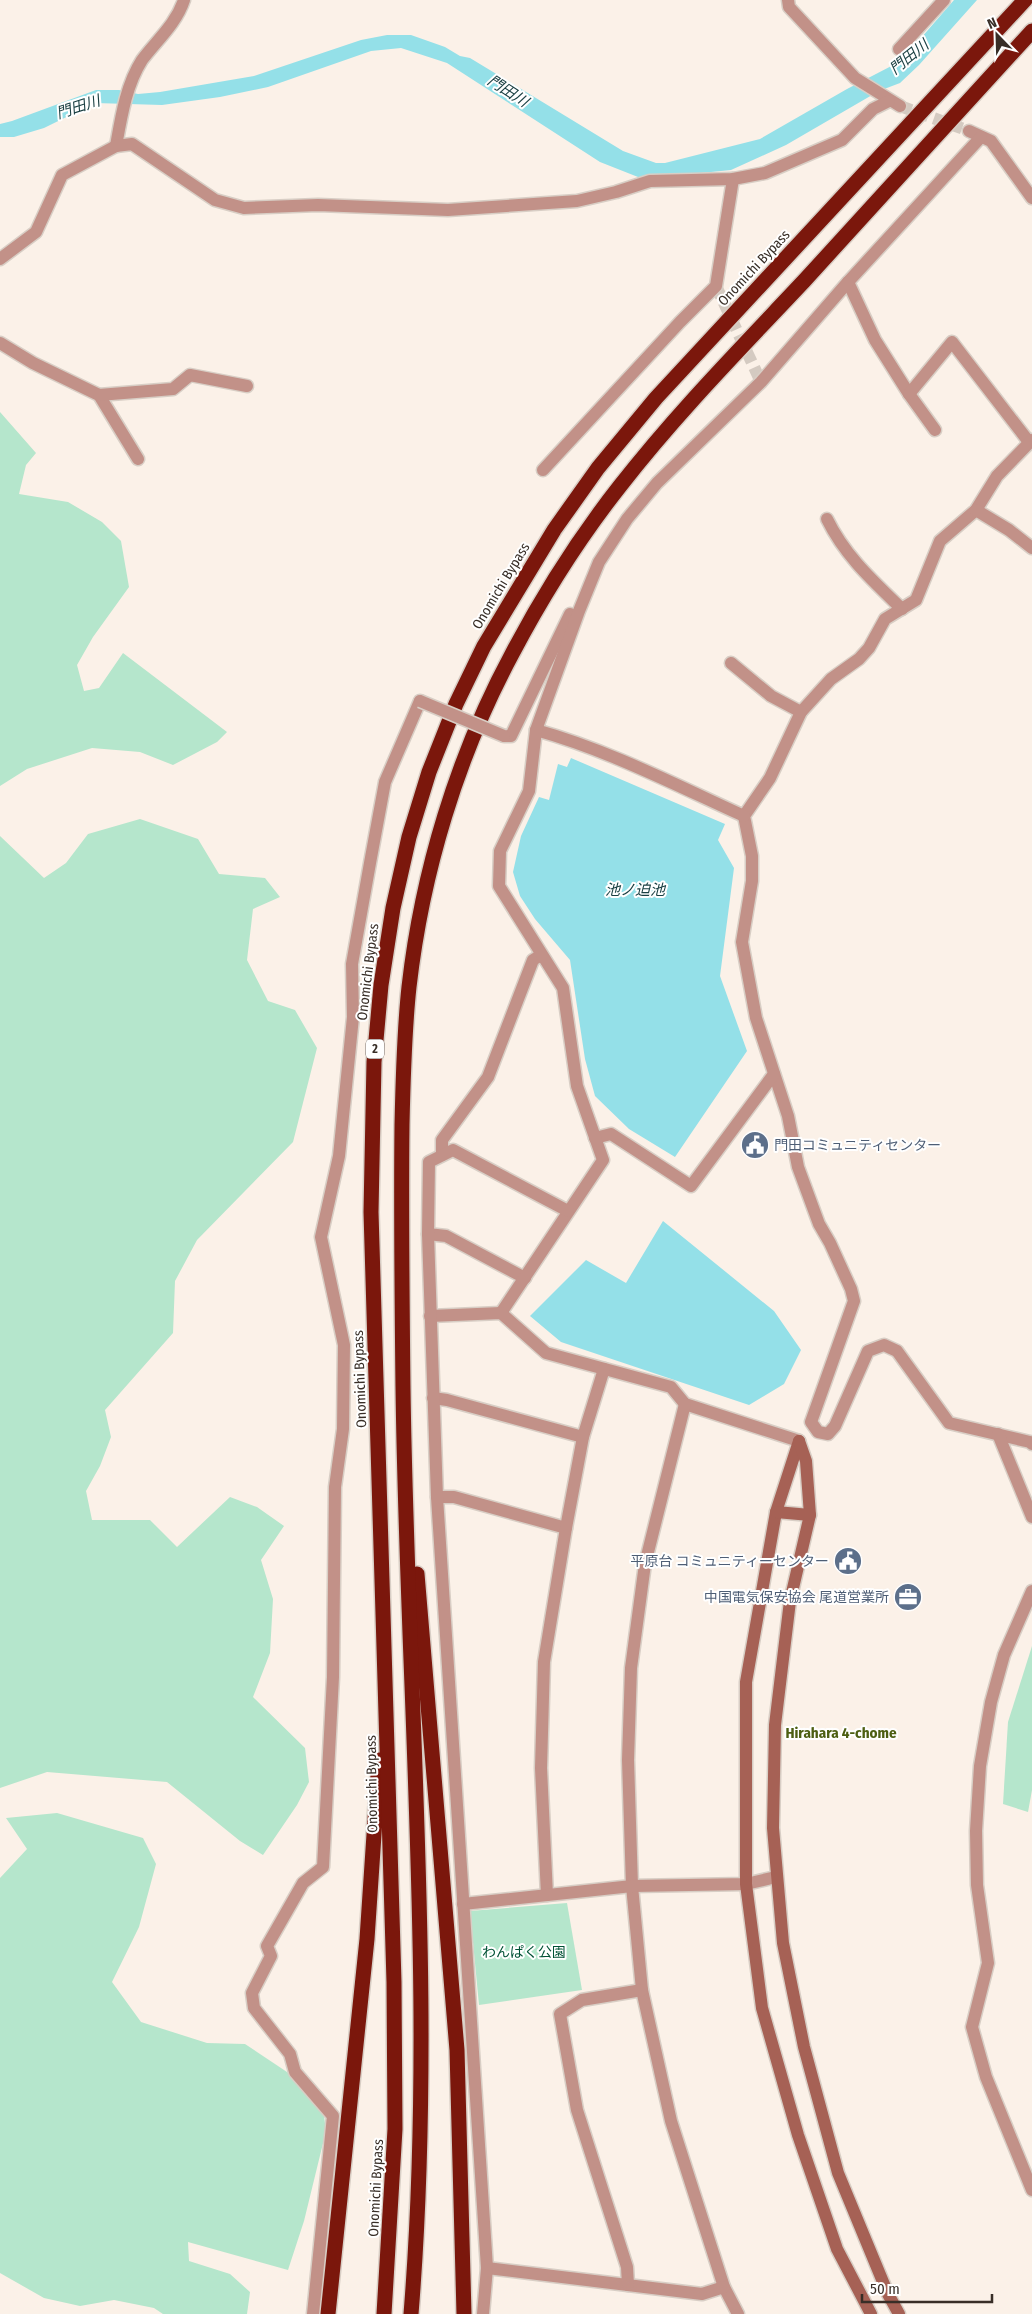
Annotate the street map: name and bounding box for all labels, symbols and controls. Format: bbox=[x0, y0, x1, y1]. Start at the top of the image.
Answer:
north arrow bbox=[972, 10, 1022, 60]
text: N bbox=[985, 14, 999, 33]
water label: 門田川 bbox=[886, 35, 934, 78]
water label: 門田川 bbox=[484, 71, 533, 112]
water label: 門田川 bbox=[54, 91, 104, 123]
street label: Onomichi Bypass bbox=[714, 226, 794, 310]
street label: Onomichi Bypass bbox=[469, 540, 533, 632]
water label: 池ノ迫池 bbox=[605, 881, 667, 899]
street label: Onomichi Bypass bbox=[354, 922, 382, 1022]
road number: 2 bbox=[366, 1040, 384, 1058]
public building icon: 門田コミュニティセンター bbox=[740, 1130, 770, 1160]
place label: 門田コミュニティセンター bbox=[774, 1137, 941, 1154]
street label: Onomichi Bypass bbox=[350, 1330, 370, 1428]
public building icon: 平原台 コミュニティーセンター bbox=[833, 1546, 863, 1576]
place label: 平原台 コミュニティーセンター bbox=[631, 1553, 829, 1570]
office icon: 中国電気保安協会 尾道営業所 bbox=[893, 1582, 923, 1612]
place label: 中国電気保安協会 尾道営業所 bbox=[704, 1589, 889, 1606]
district label: Hirahara 4-chome bbox=[785, 1724, 897, 1742]
street label: Onomichi Bypass bbox=[363, 1735, 381, 1833]
park label: わんぱく公園 bbox=[482, 1944, 566, 1961]
street label: Onomichi Bypass bbox=[365, 2139, 387, 2237]
scale bar bbox=[862, 2272, 992, 2304]
text: 50 m bbox=[870, 2280, 900, 2298]

